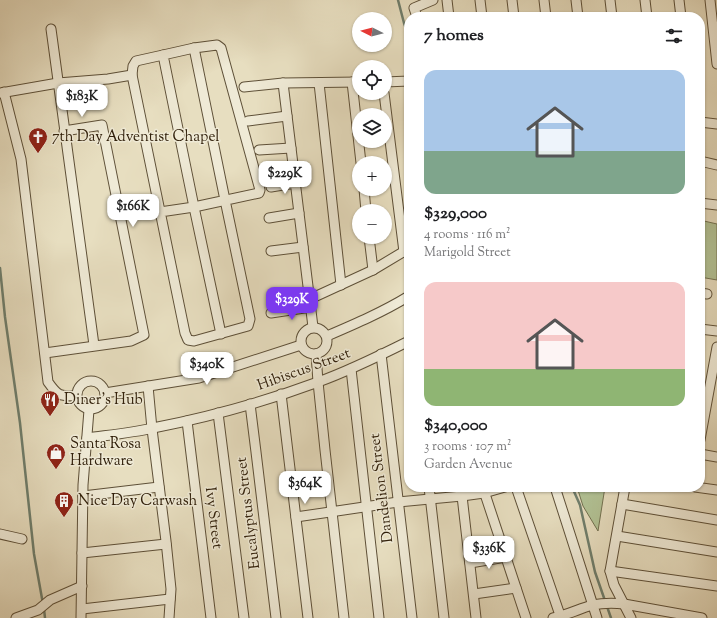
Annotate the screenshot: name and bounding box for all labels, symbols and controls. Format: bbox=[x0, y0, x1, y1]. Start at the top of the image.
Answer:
north arrow bbox=[352, 12, 392, 52]
map controls bbox=[352, 12, 392, 244]
text: 7 homes bbox=[424, 24, 484, 48]
icon: filters bbox=[663, 25, 685, 47]
button: locate bbox=[352, 60, 392, 100]
pin: $183K bbox=[54, 84, 110, 118]
text: $183K bbox=[66, 88, 98, 106]
icon: home bbox=[519, 96, 591, 168]
button: layers bbox=[352, 108, 392, 148]
church icon: 7th Day Adventist Chapel bbox=[27, 126, 49, 154]
place label: 7th Day Adventist Chapel bbox=[52, 127, 220, 148]
button: + bbox=[352, 156, 392, 196]
pin: $229K bbox=[257, 161, 313, 195]
text: $229K bbox=[268, 165, 302, 183]
pin: $166K bbox=[105, 194, 161, 228]
text: $166K bbox=[116, 198, 150, 216]
text: $329,000 bbox=[424, 202, 487, 226]
button: − bbox=[352, 204, 392, 244]
text: 4 rooms · 116 m² bbox=[424, 226, 510, 244]
text: Marigold Street bbox=[424, 244, 511, 262]
pin: $329K bbox=[264, 287, 320, 321]
text: $329K bbox=[275, 291, 309, 309]
icon: home bbox=[519, 308, 591, 380]
street label: Hibiscus Street bbox=[255, 343, 353, 397]
pin: $340K bbox=[179, 352, 235, 386]
text: $340K bbox=[190, 356, 224, 374]
restaurant icon: Diner's Hub bbox=[39, 389, 61, 417]
place label: Diner's Hub bbox=[64, 390, 143, 411]
text: $340,000 bbox=[424, 414, 488, 438]
street label: Dandelion Street bbox=[365, 432, 399, 544]
place label: Santa Rosa Hardware bbox=[70, 434, 141, 472]
text: 3 rooms · 107 m² bbox=[424, 438, 511, 456]
shop icon: Santa Rosa Hardware bbox=[45, 442, 67, 470]
street label: Eucalyptus Street bbox=[232, 456, 266, 570]
text: Garden Avenue bbox=[424, 456, 512, 474]
pin: $364K bbox=[277, 471, 333, 505]
text: $364K bbox=[288, 475, 322, 493]
street label: Ivy Street bbox=[199, 486, 227, 550]
building icon: Nice Day Carwash bbox=[53, 490, 75, 518]
place label: Nice Day Carwash bbox=[78, 491, 198, 512]
pin: $336K bbox=[461, 536, 517, 570]
text: $336K bbox=[472, 540, 506, 558]

